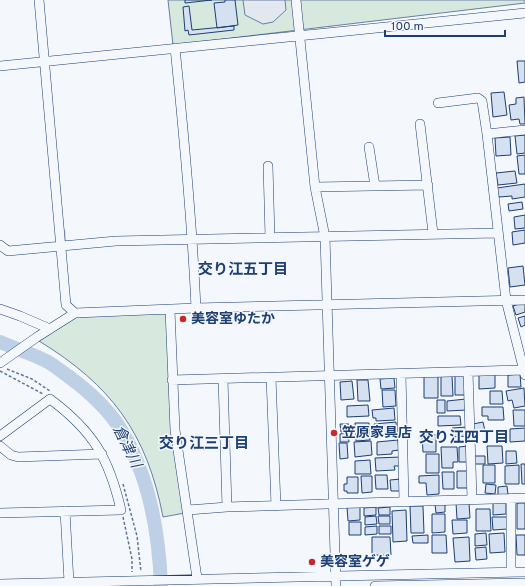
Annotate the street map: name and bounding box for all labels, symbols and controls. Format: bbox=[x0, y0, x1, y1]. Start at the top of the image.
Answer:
scale bar bbox=[385, 12, 505, 38]
text: 100 m bbox=[391, 19, 424, 35]
district label: 交り江五丁目 bbox=[198, 261, 288, 280]
place label: 美容室ゆたか bbox=[191, 311, 275, 328]
marker: 美容室ゆたか bbox=[178, 314, 188, 324]
water label: 倉津川 bbox=[108, 423, 145, 473]
place label: 笠原家具店 bbox=[342, 425, 412, 442]
marker: 笠原家具店 bbox=[329, 428, 339, 438]
district label: 交り江四丁目 bbox=[419, 429, 509, 448]
district label: 交り江三丁目 bbox=[159, 435, 249, 454]
place label: 美容室ゲゲ bbox=[320, 553, 390, 571]
marker: 美容室ゲゲ bbox=[307, 557, 317, 567]

